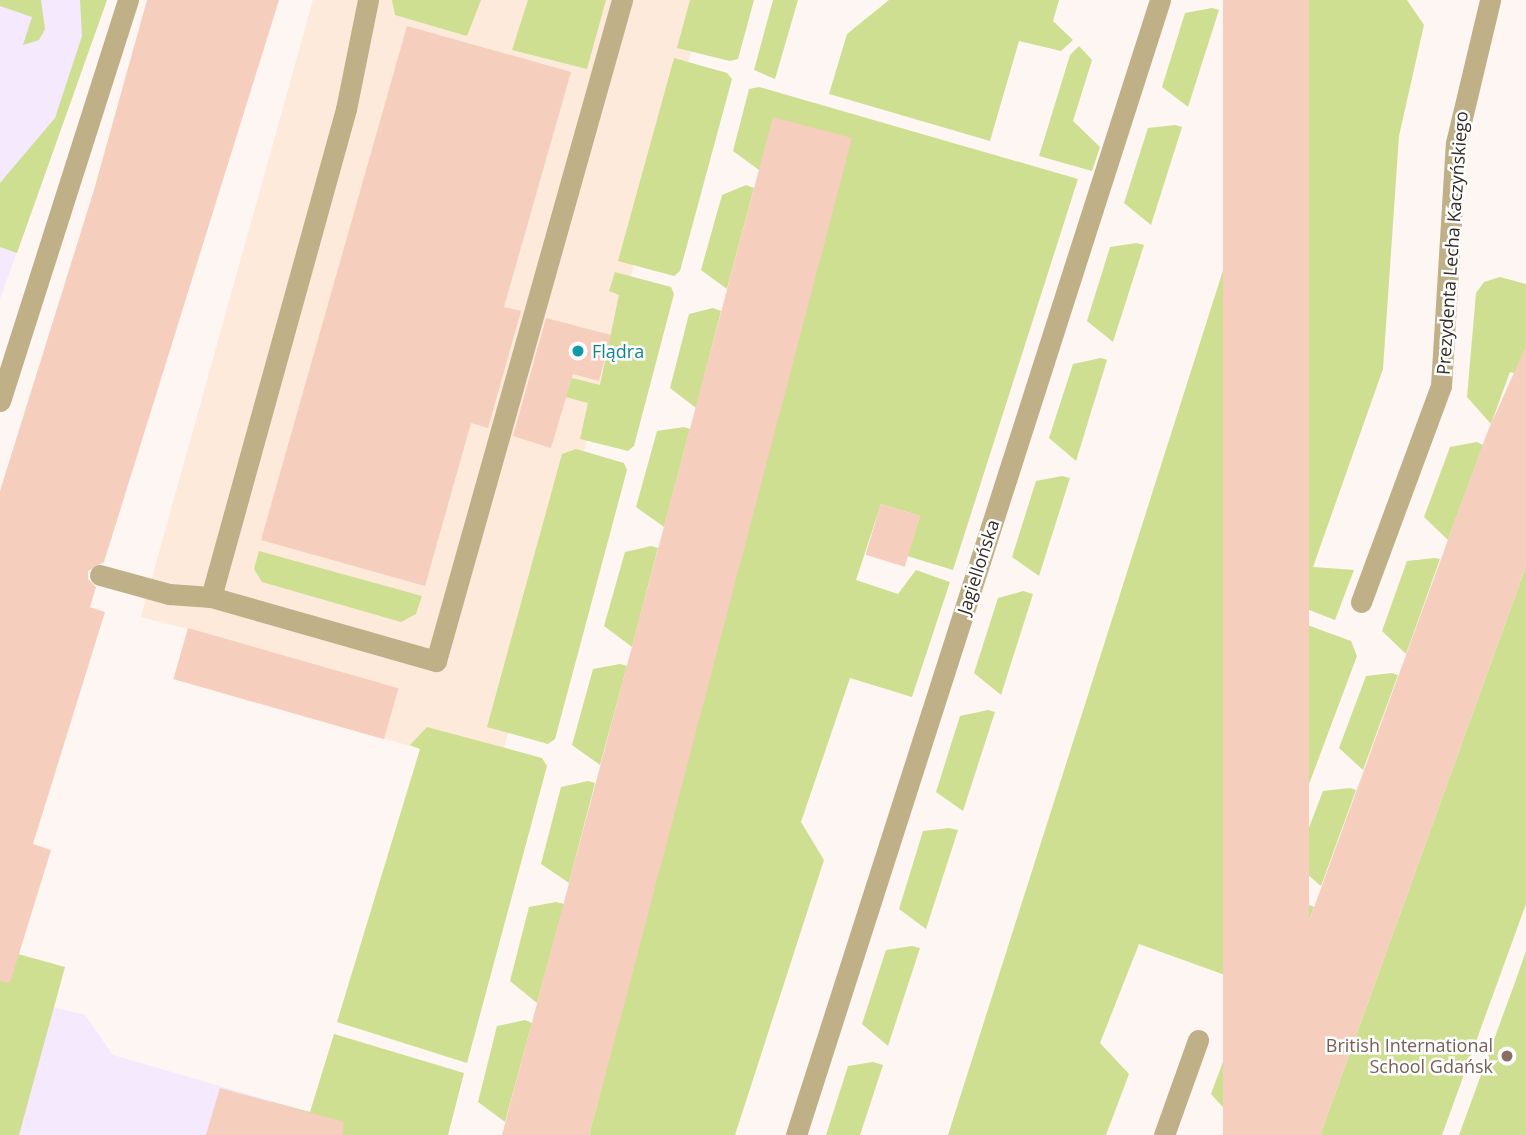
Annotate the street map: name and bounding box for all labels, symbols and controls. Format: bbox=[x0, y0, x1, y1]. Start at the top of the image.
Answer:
street label: Prezydenta Lecha Kaczyńskiego bbox=[1432, 110, 1472, 376]
place label: Flądra bbox=[592, 340, 644, 362]
marker: Flądra bbox=[570, 343, 586, 359]
street label: Jagiellońska bbox=[953, 517, 1003, 617]
place label: British International School Gdańsk bbox=[1326, 1035, 1493, 1078]
marker: British International School Gdańsk bbox=[1499, 1048, 1515, 1064]

